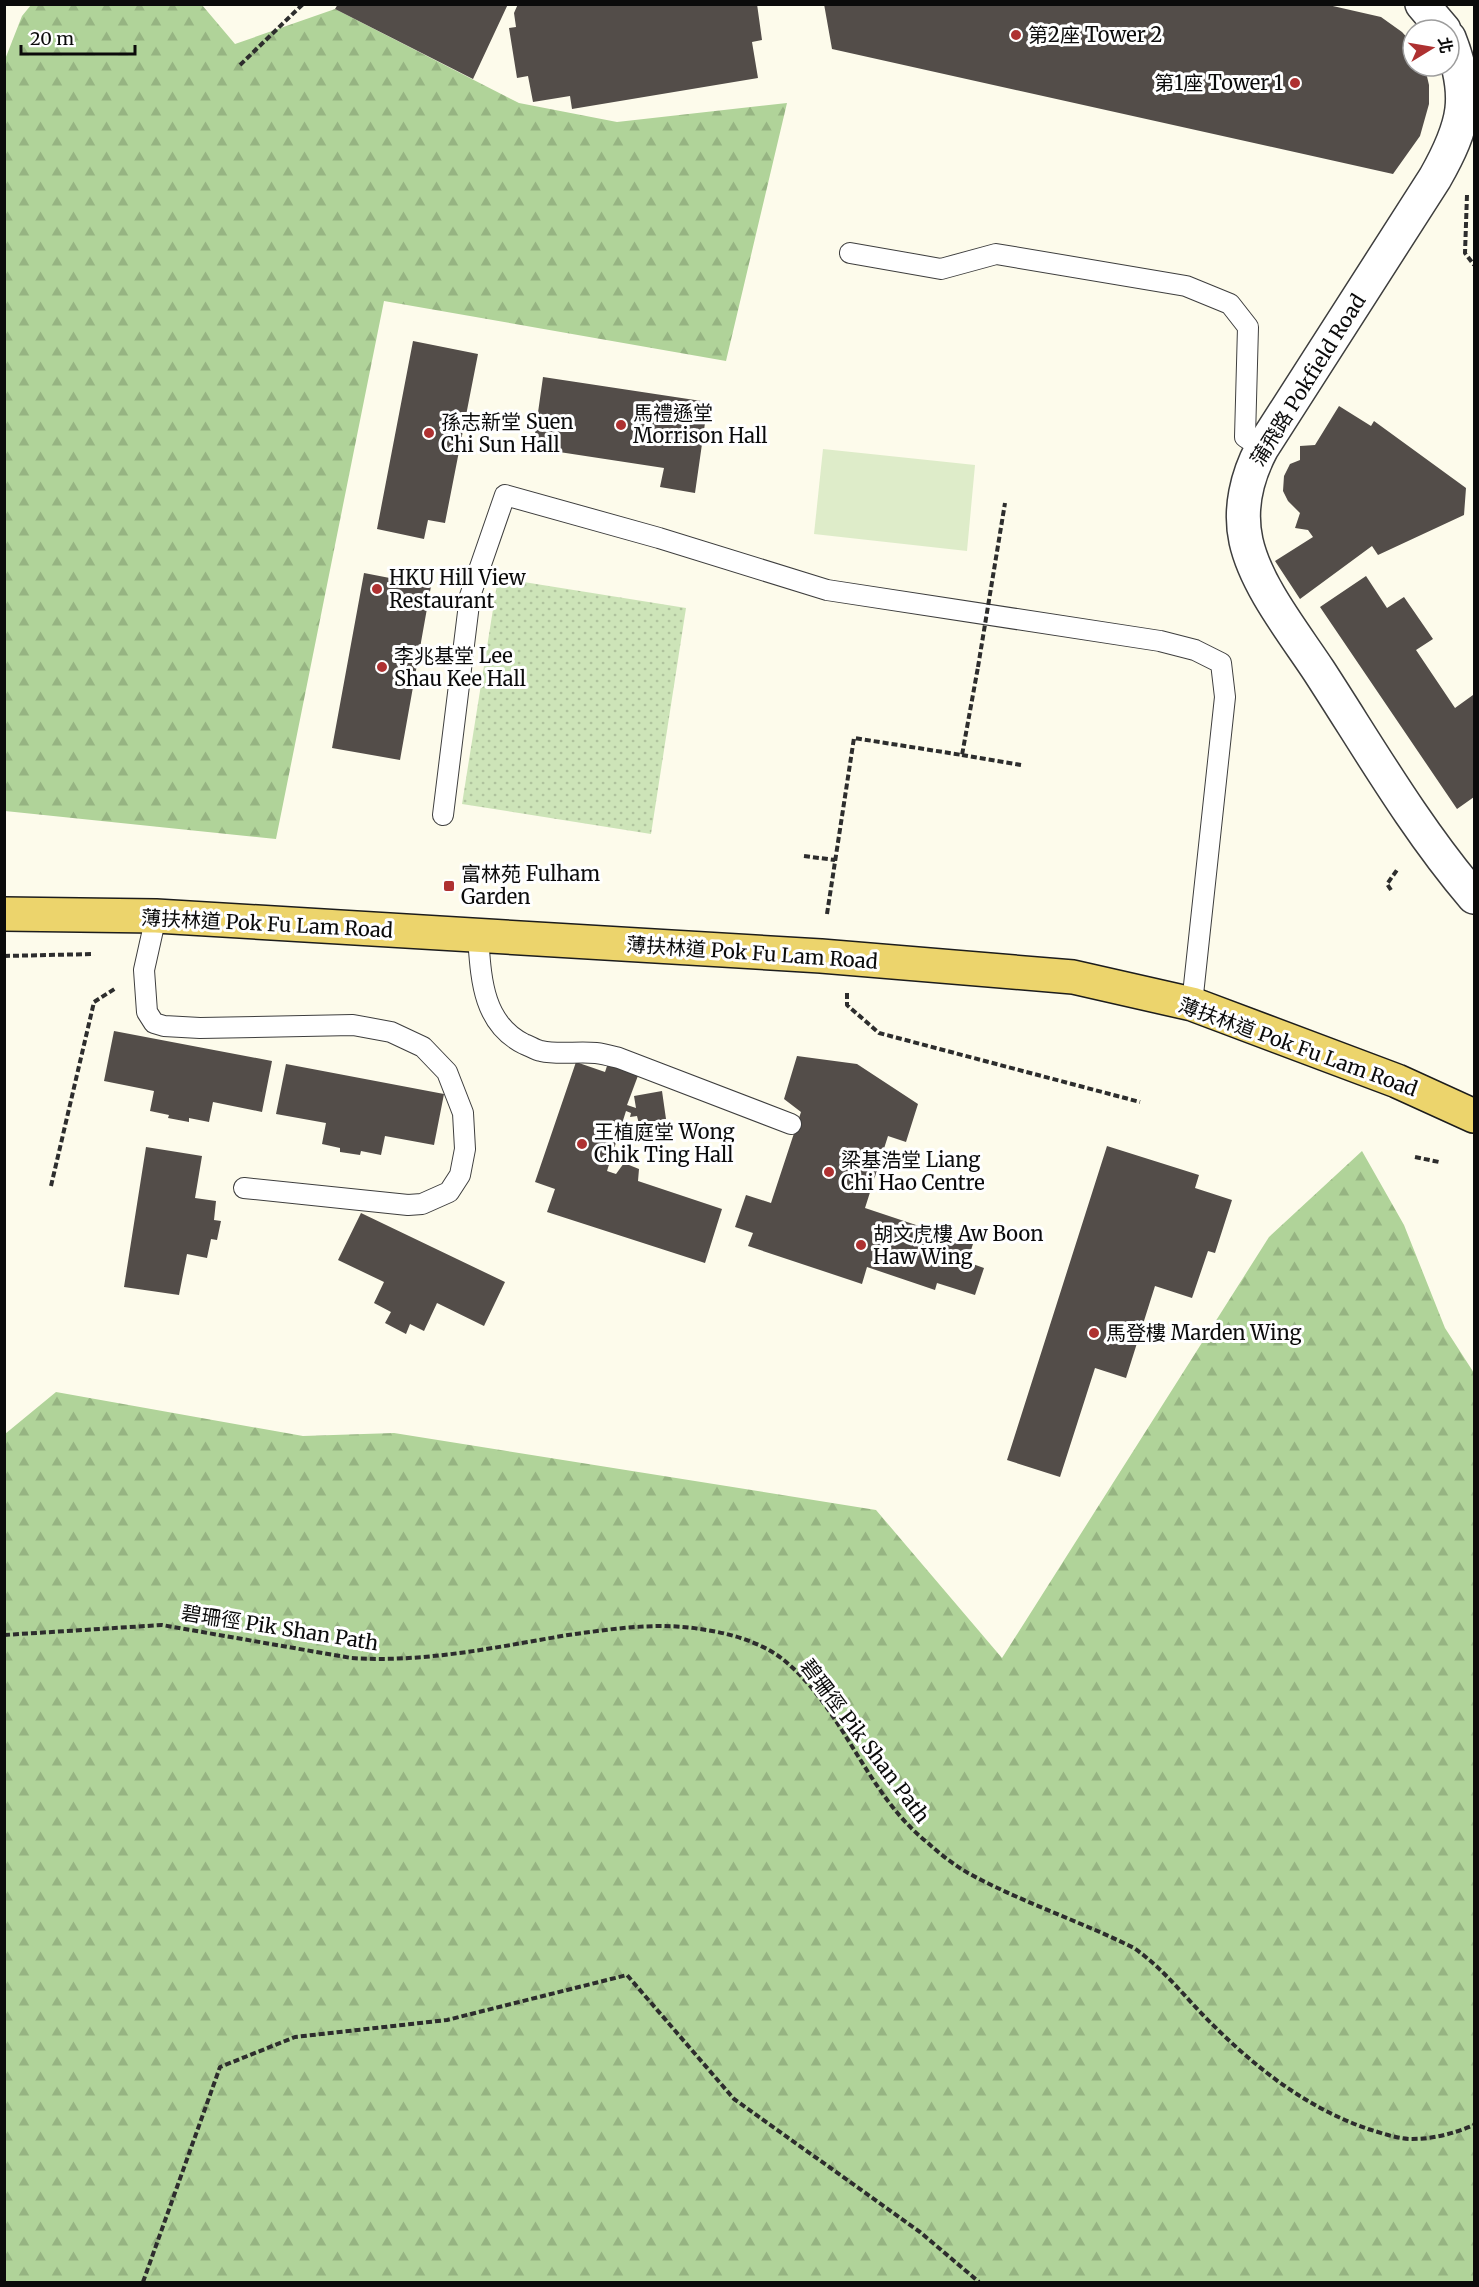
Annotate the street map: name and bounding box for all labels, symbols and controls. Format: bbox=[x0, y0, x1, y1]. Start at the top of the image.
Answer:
scale bar bbox=[21, 18, 135, 56]
north arrow bbox=[1401, 18, 1461, 78]
place label: 第2座 Tower 2 bbox=[1028, 22, 1162, 47]
text: 20 m bbox=[30, 27, 74, 50]
marker: 第2座 Tower 2 bbox=[1009, 28, 1023, 42]
text: 北 bbox=[1434, 35, 1457, 55]
place label: 第1座 Tower 1 bbox=[1154, 70, 1283, 95]
marker: 第1座 Tower 1 bbox=[1288, 76, 1302, 90]
street label: 蒲飛路 Pokfield Road bbox=[1245, 289, 1371, 470]
place label: 馬禮遜堂 Morrison Hall bbox=[633, 400, 767, 448]
place label: 孫志新堂 Suen Chi Sun Hall bbox=[441, 409, 574, 457]
marker: 馬禮遜堂 Morrison Hall bbox=[614, 418, 628, 432]
marker: 孫志新堂 Suen Chi Sun Hall bbox=[422, 426, 436, 440]
place label: HKU Hill View Restaurant bbox=[389, 565, 527, 613]
marker: HKU Hill View Restaurant bbox=[370, 582, 384, 596]
place label: 李兆基堂 Lee Shau Kee Hall bbox=[394, 643, 526, 691]
marker: 李兆基堂 Lee Shau Kee Hall bbox=[375, 660, 389, 674]
place label: 富林苑 Fulham Garden bbox=[461, 861, 600, 909]
marker: 富林苑 Fulham Garden bbox=[442, 879, 456, 893]
street label: 薄扶林道 Pok Fu Lam Road bbox=[140, 904, 394, 943]
street label: 薄扶林道 Pok Fu Lam Road bbox=[625, 931, 879, 974]
street label: 薄扶林道 Pok Fu Lam Road bbox=[1175, 992, 1421, 1101]
place label: 王植庭堂 Wong Chik Ting Hall bbox=[594, 1119, 735, 1167]
marker: 王植庭堂 Wong Chik Ting Hall bbox=[575, 1137, 589, 1151]
place label: 梁基浩堂 Liang Chi Hao Centre bbox=[841, 1147, 985, 1195]
marker: 梁基浩堂 Liang Chi Hao Centre bbox=[822, 1165, 836, 1179]
place label: 胡文虎樓 Aw Boon Haw Wing bbox=[873, 1221, 1043, 1269]
marker: 胡文虎樓 Aw Boon Haw Wing bbox=[854, 1238, 868, 1252]
place label: 馬登樓 Marden Wing bbox=[1106, 1320, 1302, 1345]
marker: 馬登樓 Marden Wing bbox=[1087, 1326, 1101, 1340]
street label: 碧珊徑 Pik Shan Path bbox=[180, 1600, 380, 1655]
street label: 碧珊徑 Pik Shan Path bbox=[796, 1654, 935, 1828]

